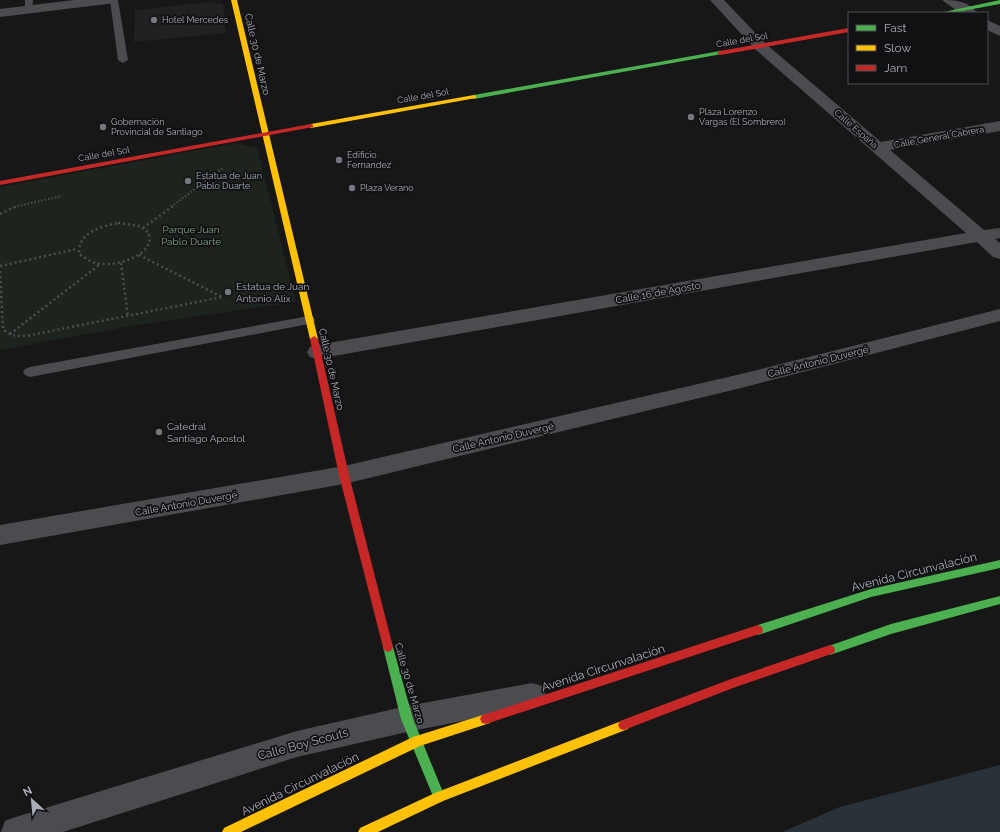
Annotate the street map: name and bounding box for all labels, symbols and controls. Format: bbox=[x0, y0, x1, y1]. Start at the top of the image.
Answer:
street label: Calle 30 de Marzo bbox=[243, 12, 272, 96]
legend bbox=[848, 12, 988, 84]
marker: Hotel Mercedes bbox=[149, 15, 159, 25]
place label: Hotel Mercedes bbox=[162, 15, 229, 25]
text: Fast bbox=[884, 21, 907, 35]
street label: Calle del Sol bbox=[715, 30, 769, 49]
text: Slow bbox=[884, 41, 911, 55]
text: Jam bbox=[884, 61, 907, 75]
street label: Calle del Sol bbox=[396, 86, 450, 105]
place label: Plaza Lorenzo Vargas (El Sombrero) bbox=[699, 107, 786, 127]
street label: Calle España bbox=[832, 108, 880, 151]
marker: Plaza Lorenzo Vargas (El Sombrero) bbox=[686, 112, 696, 122]
place label: Gobernación Provincial de Santiago bbox=[111, 117, 203, 137]
marker: Gobernación Provincial de Santiago bbox=[98, 122, 108, 132]
street label: Calle General Cabrera bbox=[893, 124, 985, 150]
street label: Calle del Sol bbox=[77, 144, 131, 163]
place label: Edificio Fernandez bbox=[347, 150, 392, 170]
marker: Edificio Fernandez bbox=[334, 155, 344, 165]
place label: Estatua de Juan Pablo Duarte bbox=[196, 171, 262, 191]
marker: Estatua de Juan Pablo Duarte bbox=[183, 176, 193, 186]
marker: Plaza Verano bbox=[347, 183, 357, 193]
place label: Plaza Verano bbox=[360, 183, 414, 193]
park label: Parque Juan Pablo Duarte bbox=[161, 224, 221, 247]
street label: Calle 16 de Agosto bbox=[615, 280, 702, 305]
place label: Estatua de Juan Antonio Alix bbox=[236, 281, 309, 304]
marker: Estatua de Juan Antonio Alix bbox=[223, 287, 233, 297]
street label: Calle 30 de Marzo bbox=[317, 327, 346, 411]
street label: Calle Antonio Duvergé bbox=[767, 344, 870, 379]
street label: Calle Antonio Duvergé bbox=[451, 420, 555, 455]
place label: Catedral Santiago Apostol bbox=[167, 421, 246, 444]
marker: Catedral Santiago Apostol bbox=[154, 427, 164, 437]
street label: Calle Antonio Duvergé bbox=[134, 489, 238, 518]
street label: Avenida Circunvalación bbox=[850, 550, 978, 594]
street label: Avenida Circunvalación bbox=[540, 641, 667, 695]
street label: Calle 30 de Marzo bbox=[393, 642, 426, 725]
street label: Calle Boy Scouts bbox=[256, 725, 350, 763]
street label: Avenida Circunvalación bbox=[239, 749, 361, 819]
north arrow bbox=[12, 780, 52, 820]
text: N bbox=[21, 784, 34, 799]

